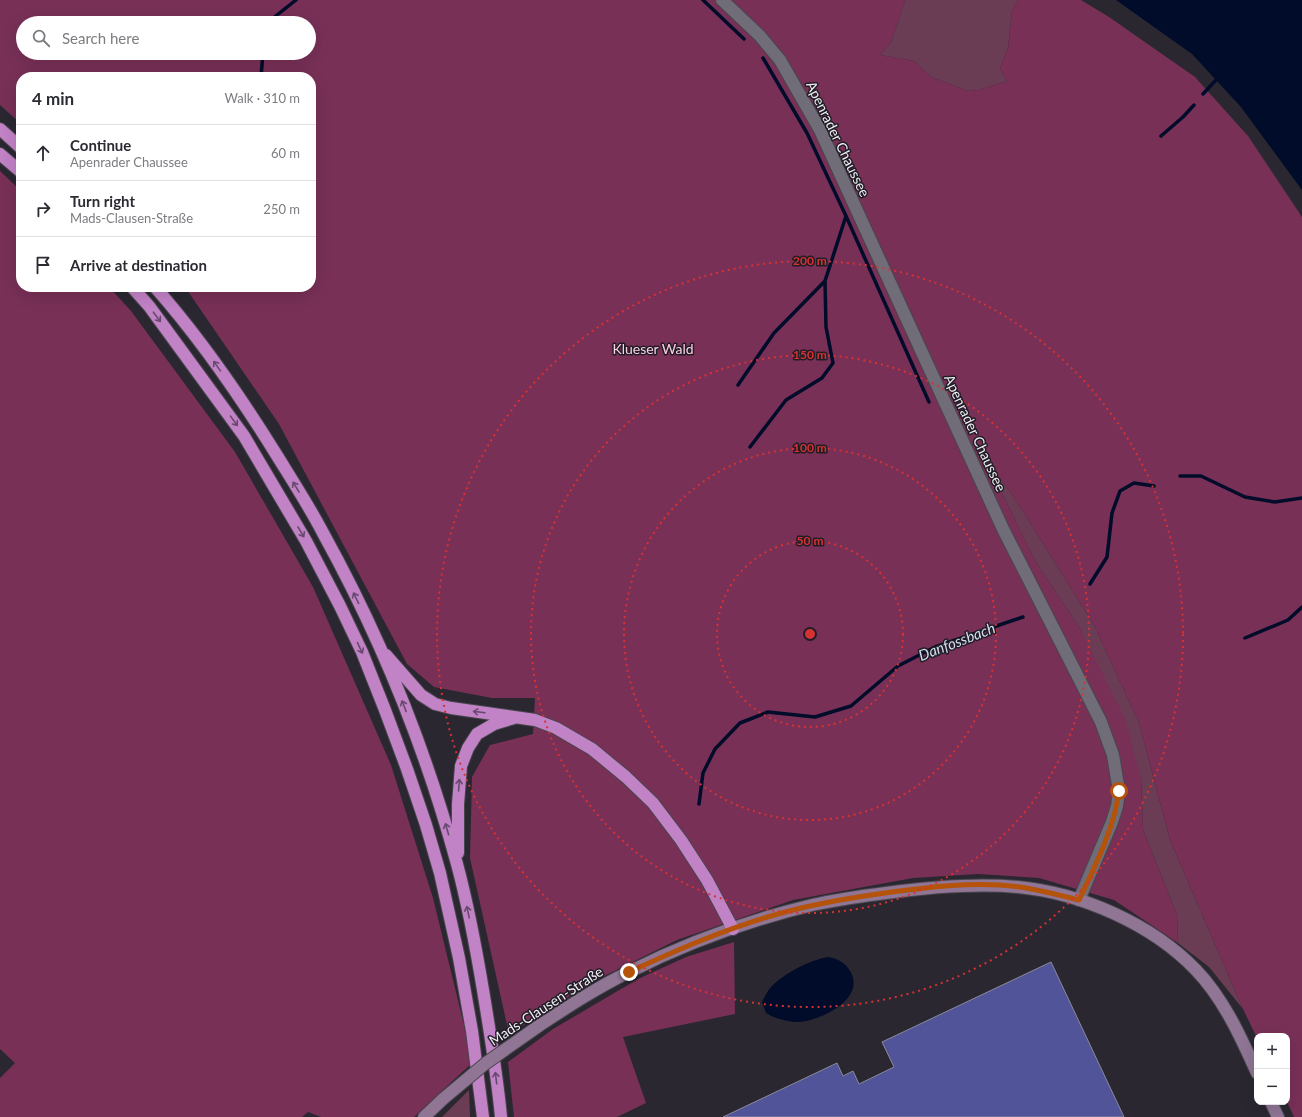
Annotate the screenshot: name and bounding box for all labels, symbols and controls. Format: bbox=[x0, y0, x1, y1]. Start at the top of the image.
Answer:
search box bbox=[16, 16, 316, 60]
icon: search bbox=[30, 27, 52, 49]
text: Search here bbox=[62, 29, 139, 47]
street label: Apenrader Chaussee bbox=[803, 78, 874, 200]
text: 4 min bbox=[32, 88, 74, 109]
text: Walk · 310 m bbox=[224, 90, 300, 106]
text: Continue bbox=[70, 136, 131, 154]
icon: ahead bbox=[32, 142, 54, 164]
text: 60 m bbox=[271, 145, 300, 161]
text: Apenrader Chaussee bbox=[70, 154, 188, 170]
text: Turn right bbox=[70, 192, 135, 210]
icon: right bbox=[32, 198, 54, 220]
text: 250 m bbox=[263, 201, 300, 217]
text: Mads-Clausen-Straße bbox=[70, 210, 193, 226]
text: 200 m bbox=[793, 253, 827, 268]
icon: arrive bbox=[32, 254, 54, 276]
text: Arrive at destination bbox=[70, 256, 207, 274]
one-way arrow bbox=[152, 311, 161, 322]
park label: Klueser Wald bbox=[612, 340, 694, 357]
text: 150 m bbox=[793, 347, 827, 362]
one-way arrow bbox=[213, 361, 221, 372]
street label: Apenrader Chaussee bbox=[941, 372, 1010, 494]
one-way arrow bbox=[230, 416, 238, 427]
text: 100 m bbox=[793, 440, 827, 455]
one-way arrow bbox=[292, 482, 300, 493]
one-way arrow bbox=[298, 526, 306, 538]
text: 50 m bbox=[797, 533, 823, 548]
one-way arrow bbox=[352, 592, 359, 604]
water label: Danfossbach bbox=[916, 618, 998, 664]
centre of rings bbox=[803, 627, 817, 641]
one-way arrow bbox=[357, 642, 364, 654]
one-way arrow bbox=[399, 701, 407, 713]
one-way arrow bbox=[473, 708, 486, 715]
one-way arrow bbox=[456, 779, 463, 792]
route start bbox=[1110, 782, 1128, 800]
one-way arrow bbox=[443, 822, 450, 835]
one-way arrow bbox=[463, 906, 471, 919]
street label: Mads-Clausen-Straße bbox=[486, 962, 606, 1049]
route end bbox=[620, 963, 638, 981]
map controls bbox=[1254, 1033, 1290, 1105]
button: + bbox=[1254, 1033, 1290, 1069]
button: − bbox=[1254, 1069, 1290, 1105]
one-way arrow bbox=[492, 1072, 500, 1085]

